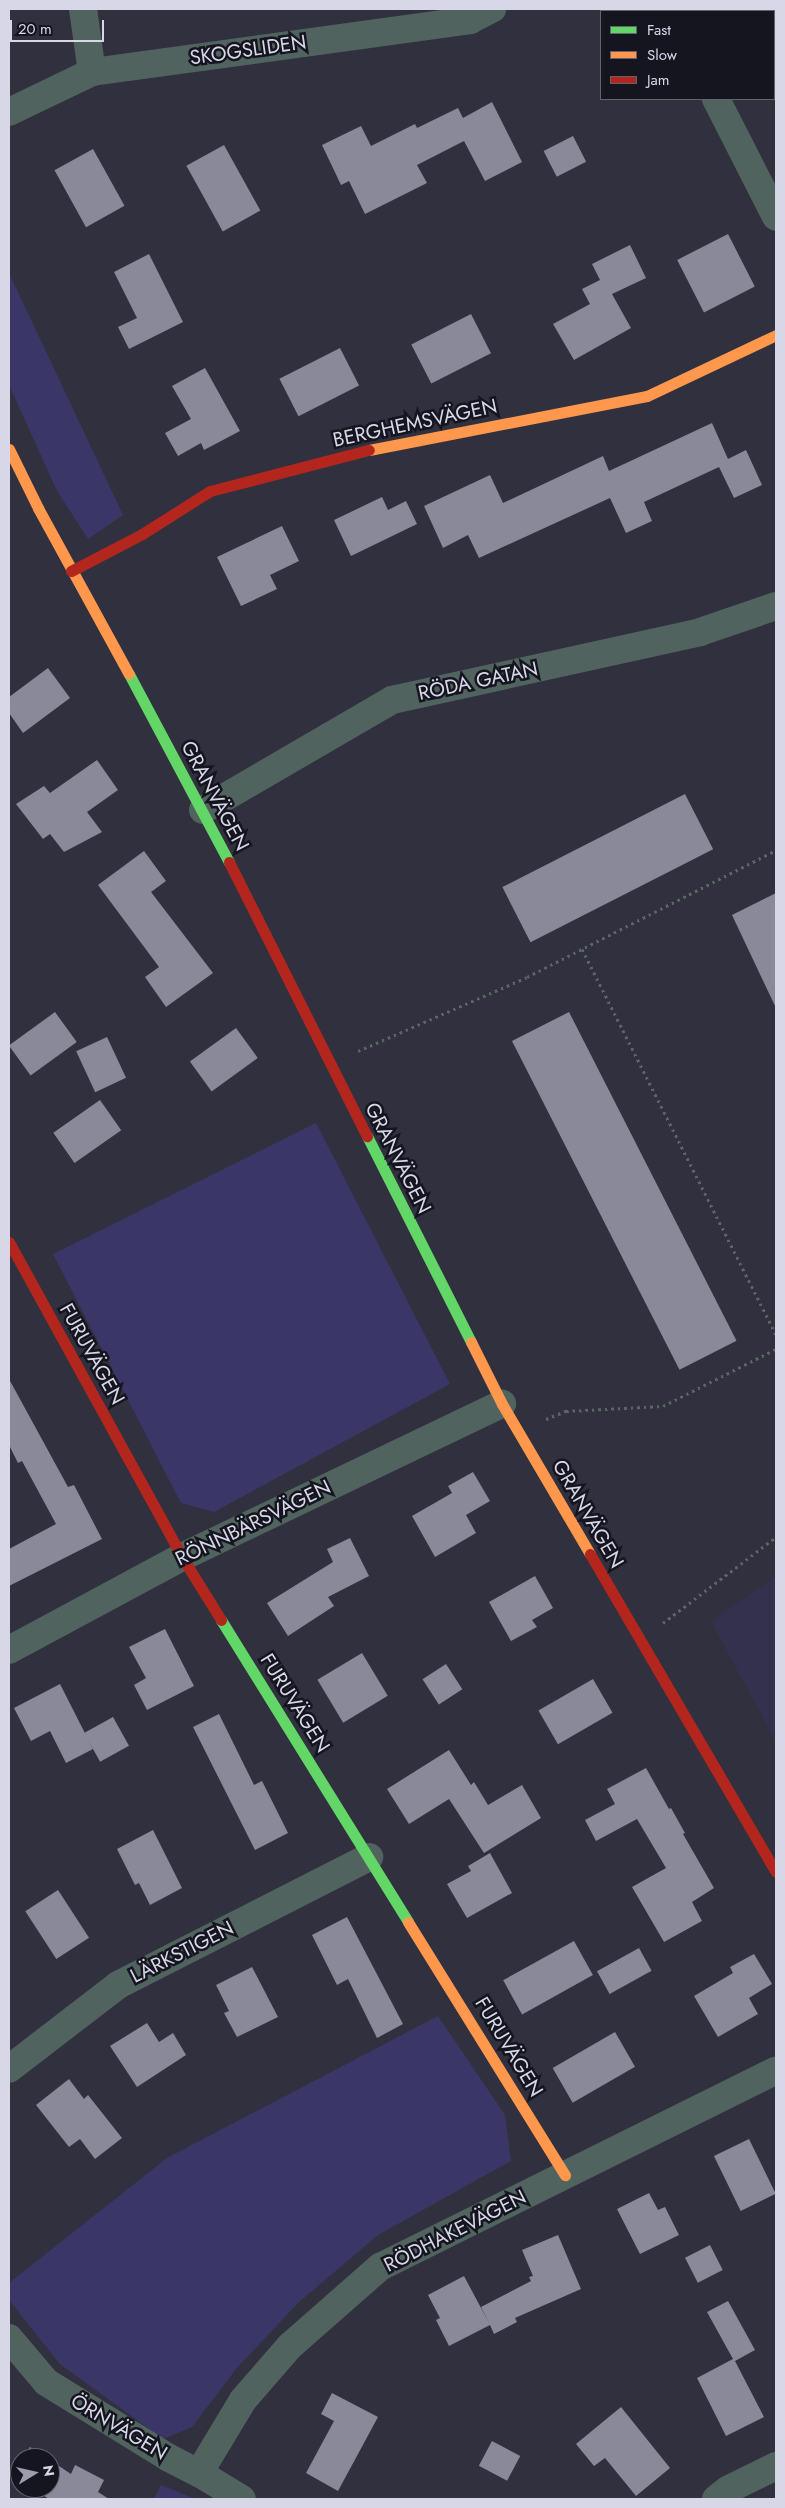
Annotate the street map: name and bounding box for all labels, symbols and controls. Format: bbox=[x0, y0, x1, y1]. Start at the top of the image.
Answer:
scale bar bbox=[12, 10, 106, 42]
legend bbox=[600, 10, 775, 100]
text: 20 m bbox=[18, 18, 52, 40]
text: Fast bbox=[647, 19, 671, 41]
street label: SKOGSLIDEN bbox=[188, 30, 308, 70]
text: Slow bbox=[647, 44, 677, 66]
text: Jam bbox=[647, 69, 670, 91]
street label: BERGHEMSVÄGEN bbox=[331, 394, 499, 452]
street label: RÖDA GATAN bbox=[416, 657, 540, 705]
street label: GRANVÄGEN bbox=[176, 737, 254, 855]
street label: GRANVÄGEN bbox=[360, 1099, 436, 1217]
street label: FURUVÄGEN bbox=[54, 1299, 130, 1409]
street label: GRANVÄGEN bbox=[547, 1456, 629, 1572]
street label: RÖNNBÄRSVÄGEN bbox=[171, 1475, 335, 1571]
street label: FURUVÄGEN bbox=[255, 1649, 335, 1757]
street label: LÄRKSTIGEN bbox=[126, 1916, 238, 1988]
street label: FURUVÄGEN bbox=[470, 1993, 548, 2101]
street label: RÖDHAKEVÄGEN bbox=[380, 2185, 530, 2277]
street label: ÖRNVÄGEN bbox=[66, 2389, 172, 2465]
north arrow bbox=[10, 2448, 60, 2498]
text: N bbox=[38, 2464, 60, 2478]

